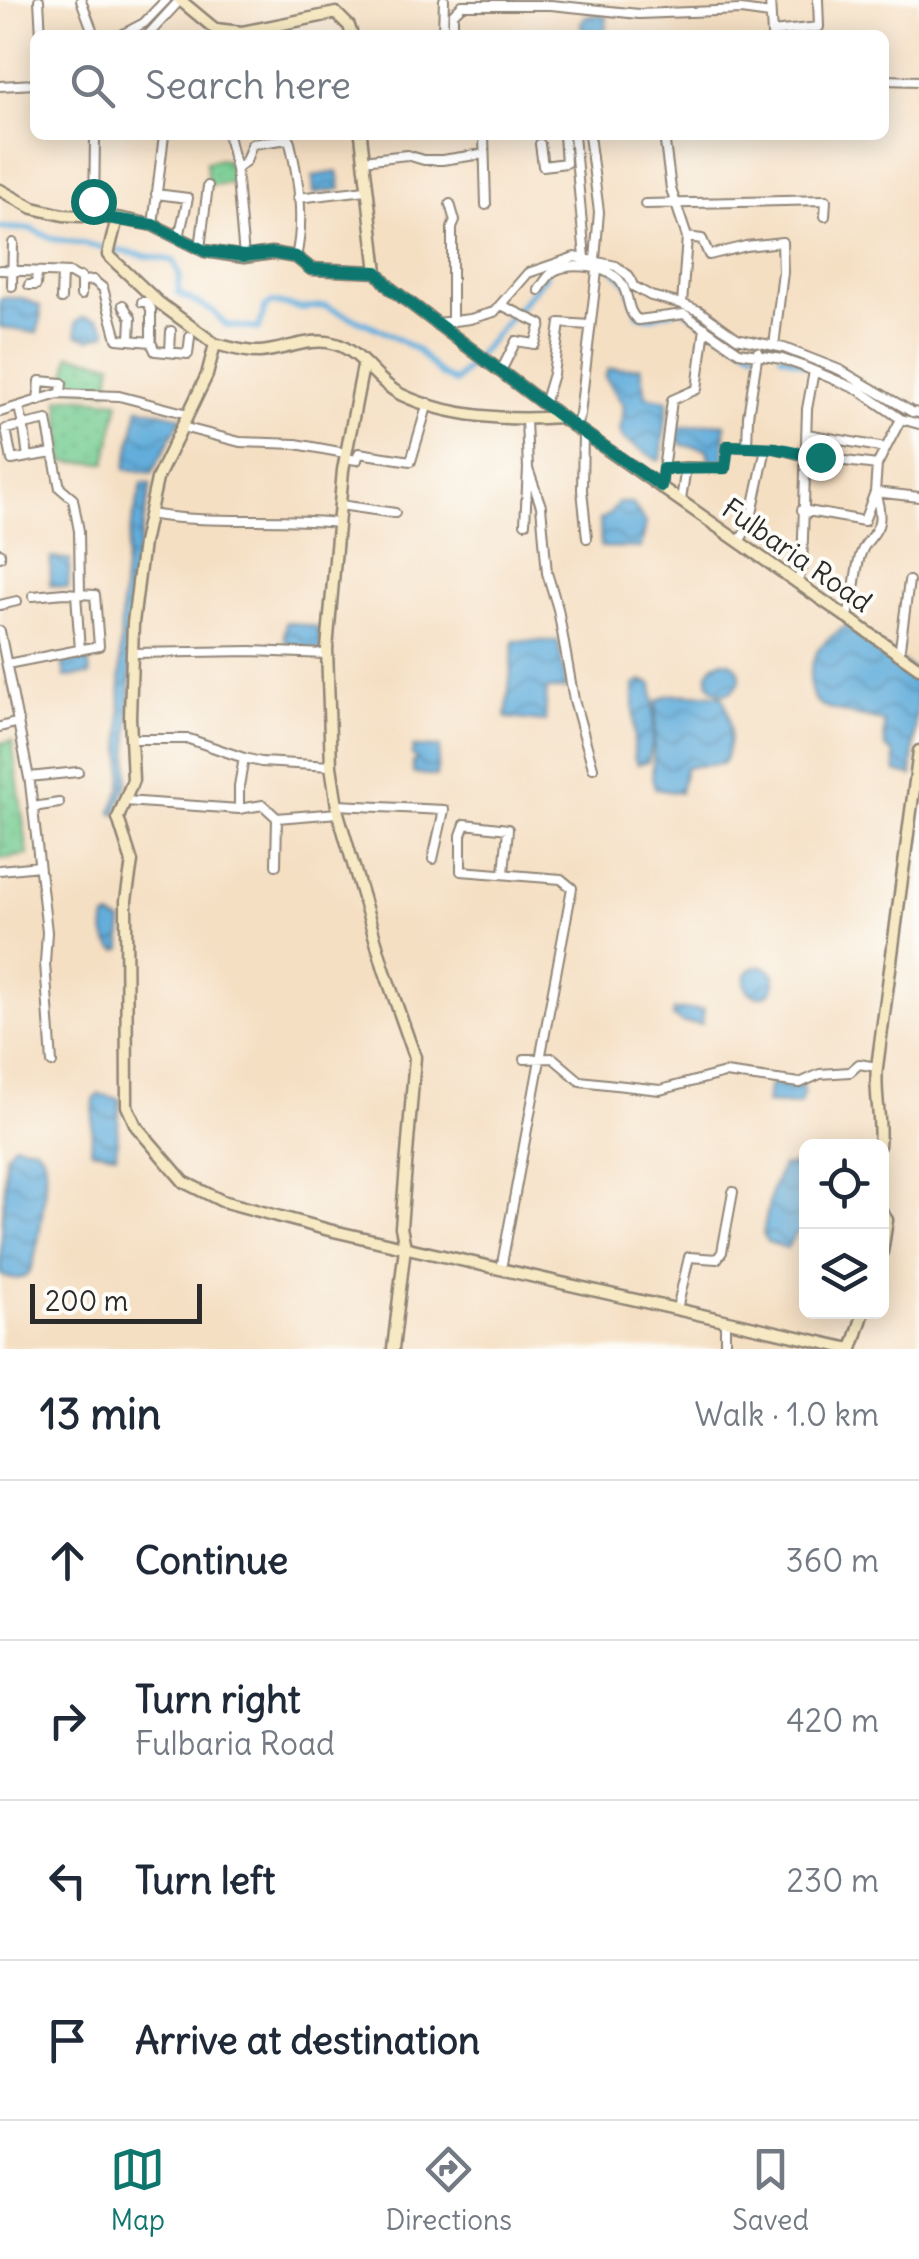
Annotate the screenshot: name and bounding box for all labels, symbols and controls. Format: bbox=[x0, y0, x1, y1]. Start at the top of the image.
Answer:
search box bbox=[30, 30, 889, 140]
icon: search bbox=[65, 58, 120, 113]
text: Search here bbox=[145, 62, 351, 109]
route start bbox=[71, 179, 117, 225]
route end bbox=[798, 435, 844, 481]
street label: Fulbaria Road bbox=[715, 490, 879, 620]
map controls bbox=[799, 1139, 889, 1319]
button: locate bbox=[799, 1139, 889, 1229]
button: layers bbox=[799, 1229, 889, 1319]
scale bar bbox=[30, 1279, 202, 1324]
text: 200 m bbox=[45, 1283, 128, 1319]
text: 13 min bbox=[40, 1388, 161, 1440]
text: Walk · 1.0 km bbox=[694, 1394, 879, 1435]
icon: ahead bbox=[40, 1533, 95, 1588]
text: Continue bbox=[135, 1537, 288, 1584]
text: 360 m bbox=[786, 1540, 879, 1581]
text: Turn right bbox=[135, 1676, 301, 1723]
icon: right bbox=[40, 1693, 95, 1748]
text: 420 m bbox=[786, 1700, 879, 1741]
text: Fulbaria Road bbox=[135, 1723, 335, 1764]
icon: left bbox=[40, 1853, 95, 1908]
text: Turn left bbox=[135, 1857, 275, 1904]
text: 230 m bbox=[787, 1860, 879, 1901]
icon: arrive bbox=[40, 2013, 95, 2068]
text: Arrive at destination bbox=[135, 2017, 480, 2064]
tab: Map bbox=[110, 2142, 165, 2238]
tab: Directions bbox=[385, 2142, 512, 2238]
tab: Saved bbox=[732, 2142, 809, 2238]

